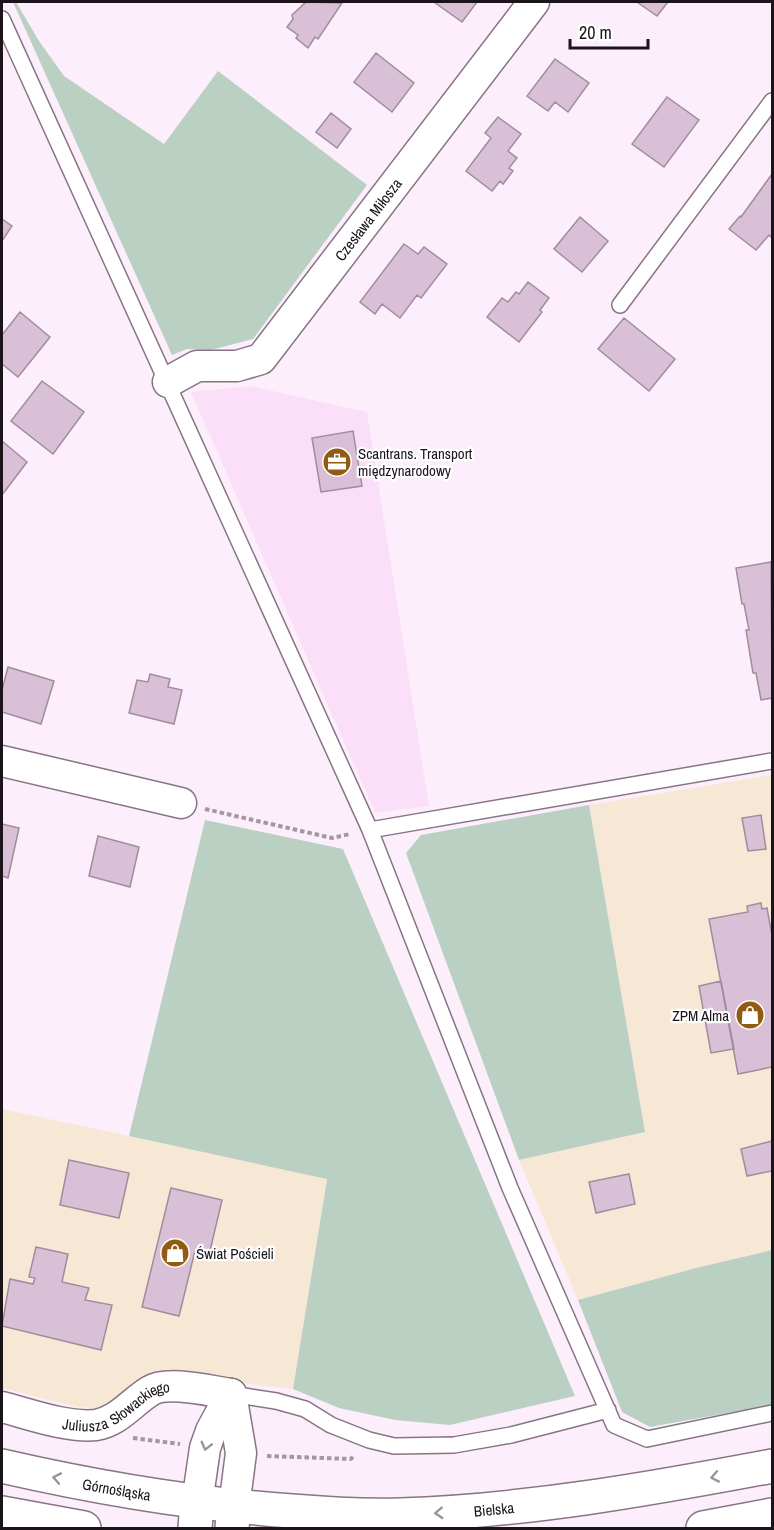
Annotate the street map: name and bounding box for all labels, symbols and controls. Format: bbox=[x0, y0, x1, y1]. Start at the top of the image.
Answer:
scale bar bbox=[570, 12, 648, 50]
text: 20 m bbox=[579, 20, 612, 45]
street label: Czesława Miłosza bbox=[329, 173, 406, 265]
place label: Scantrans. Transport międzynarodowy bbox=[358, 443, 473, 481]
office icon: Scantrans. Transport międzynarodowy bbox=[321, 446, 353, 478]
shop icon: ZPM Alma bbox=[734, 999, 766, 1031]
place label: ZPM Alma bbox=[672, 1005, 729, 1026]
shop icon: Świat Pościeli bbox=[159, 1237, 191, 1269]
place label: Świat Pościeli bbox=[196, 1243, 274, 1264]
street label: Juliusza Słowackiego bbox=[61, 1376, 171, 1436]
one-way arrow bbox=[201, 1441, 214, 1451]
one-way arrow bbox=[710, 1470, 720, 1483]
one-way arrow bbox=[52, 1472, 62, 1485]
street label: Górnośląska bbox=[81, 1473, 153, 1505]
street label: Bielska bbox=[473, 1496, 515, 1521]
one-way arrow bbox=[434, 1507, 443, 1520]

